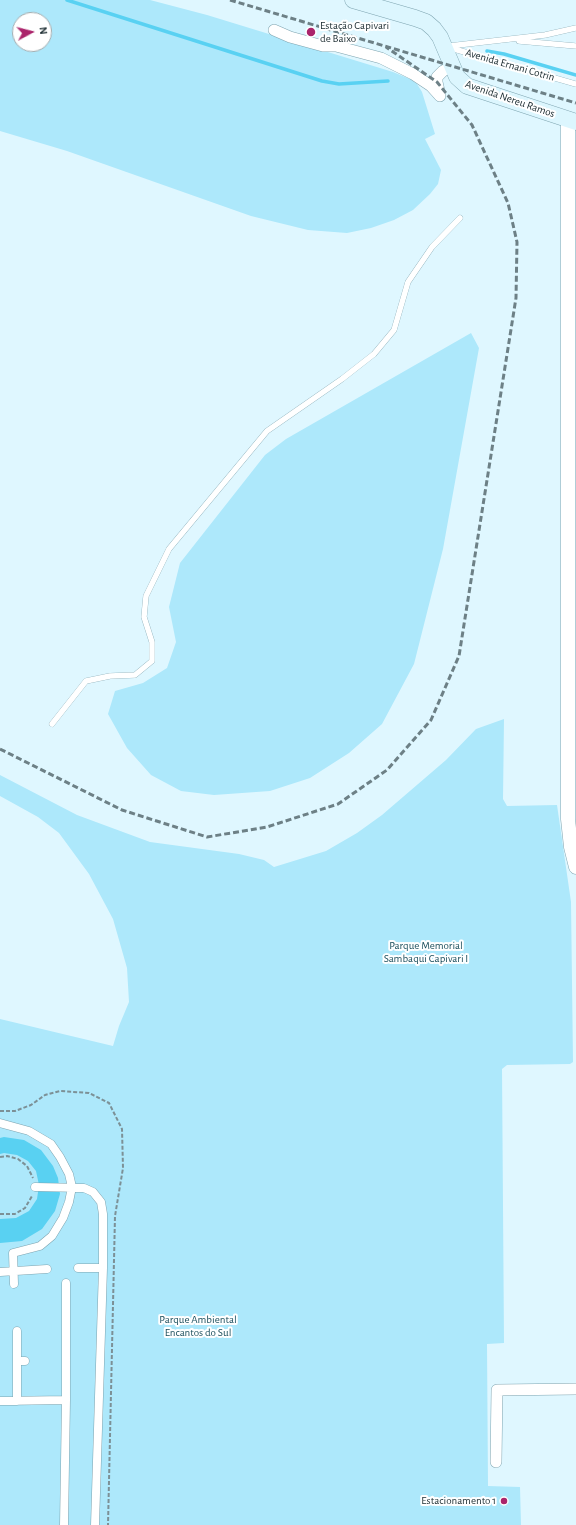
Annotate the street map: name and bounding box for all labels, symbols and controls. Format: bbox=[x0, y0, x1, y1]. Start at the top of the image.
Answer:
north arrow bbox=[12, 12, 52, 52]
place label: Estação Capivari de Baixo bbox=[320, 19, 389, 45]
text: N bbox=[37, 26, 49, 35]
marker: Estação Capivari de Baixo bbox=[305, 26, 317, 38]
street label: Avenida Ernani Cotrin bbox=[464, 46, 556, 84]
street label: Avenida Nereu Ramos bbox=[463, 77, 557, 121]
park label: Parque Memorial Sambaqui Capivari I bbox=[384, 939, 468, 965]
park label: Parque Ambiental Encantos do Sul bbox=[159, 1313, 237, 1339]
place label: Estacionamento 1 bbox=[421, 1494, 496, 1508]
marker: Estacionamento 1 bbox=[499, 1496, 509, 1506]

